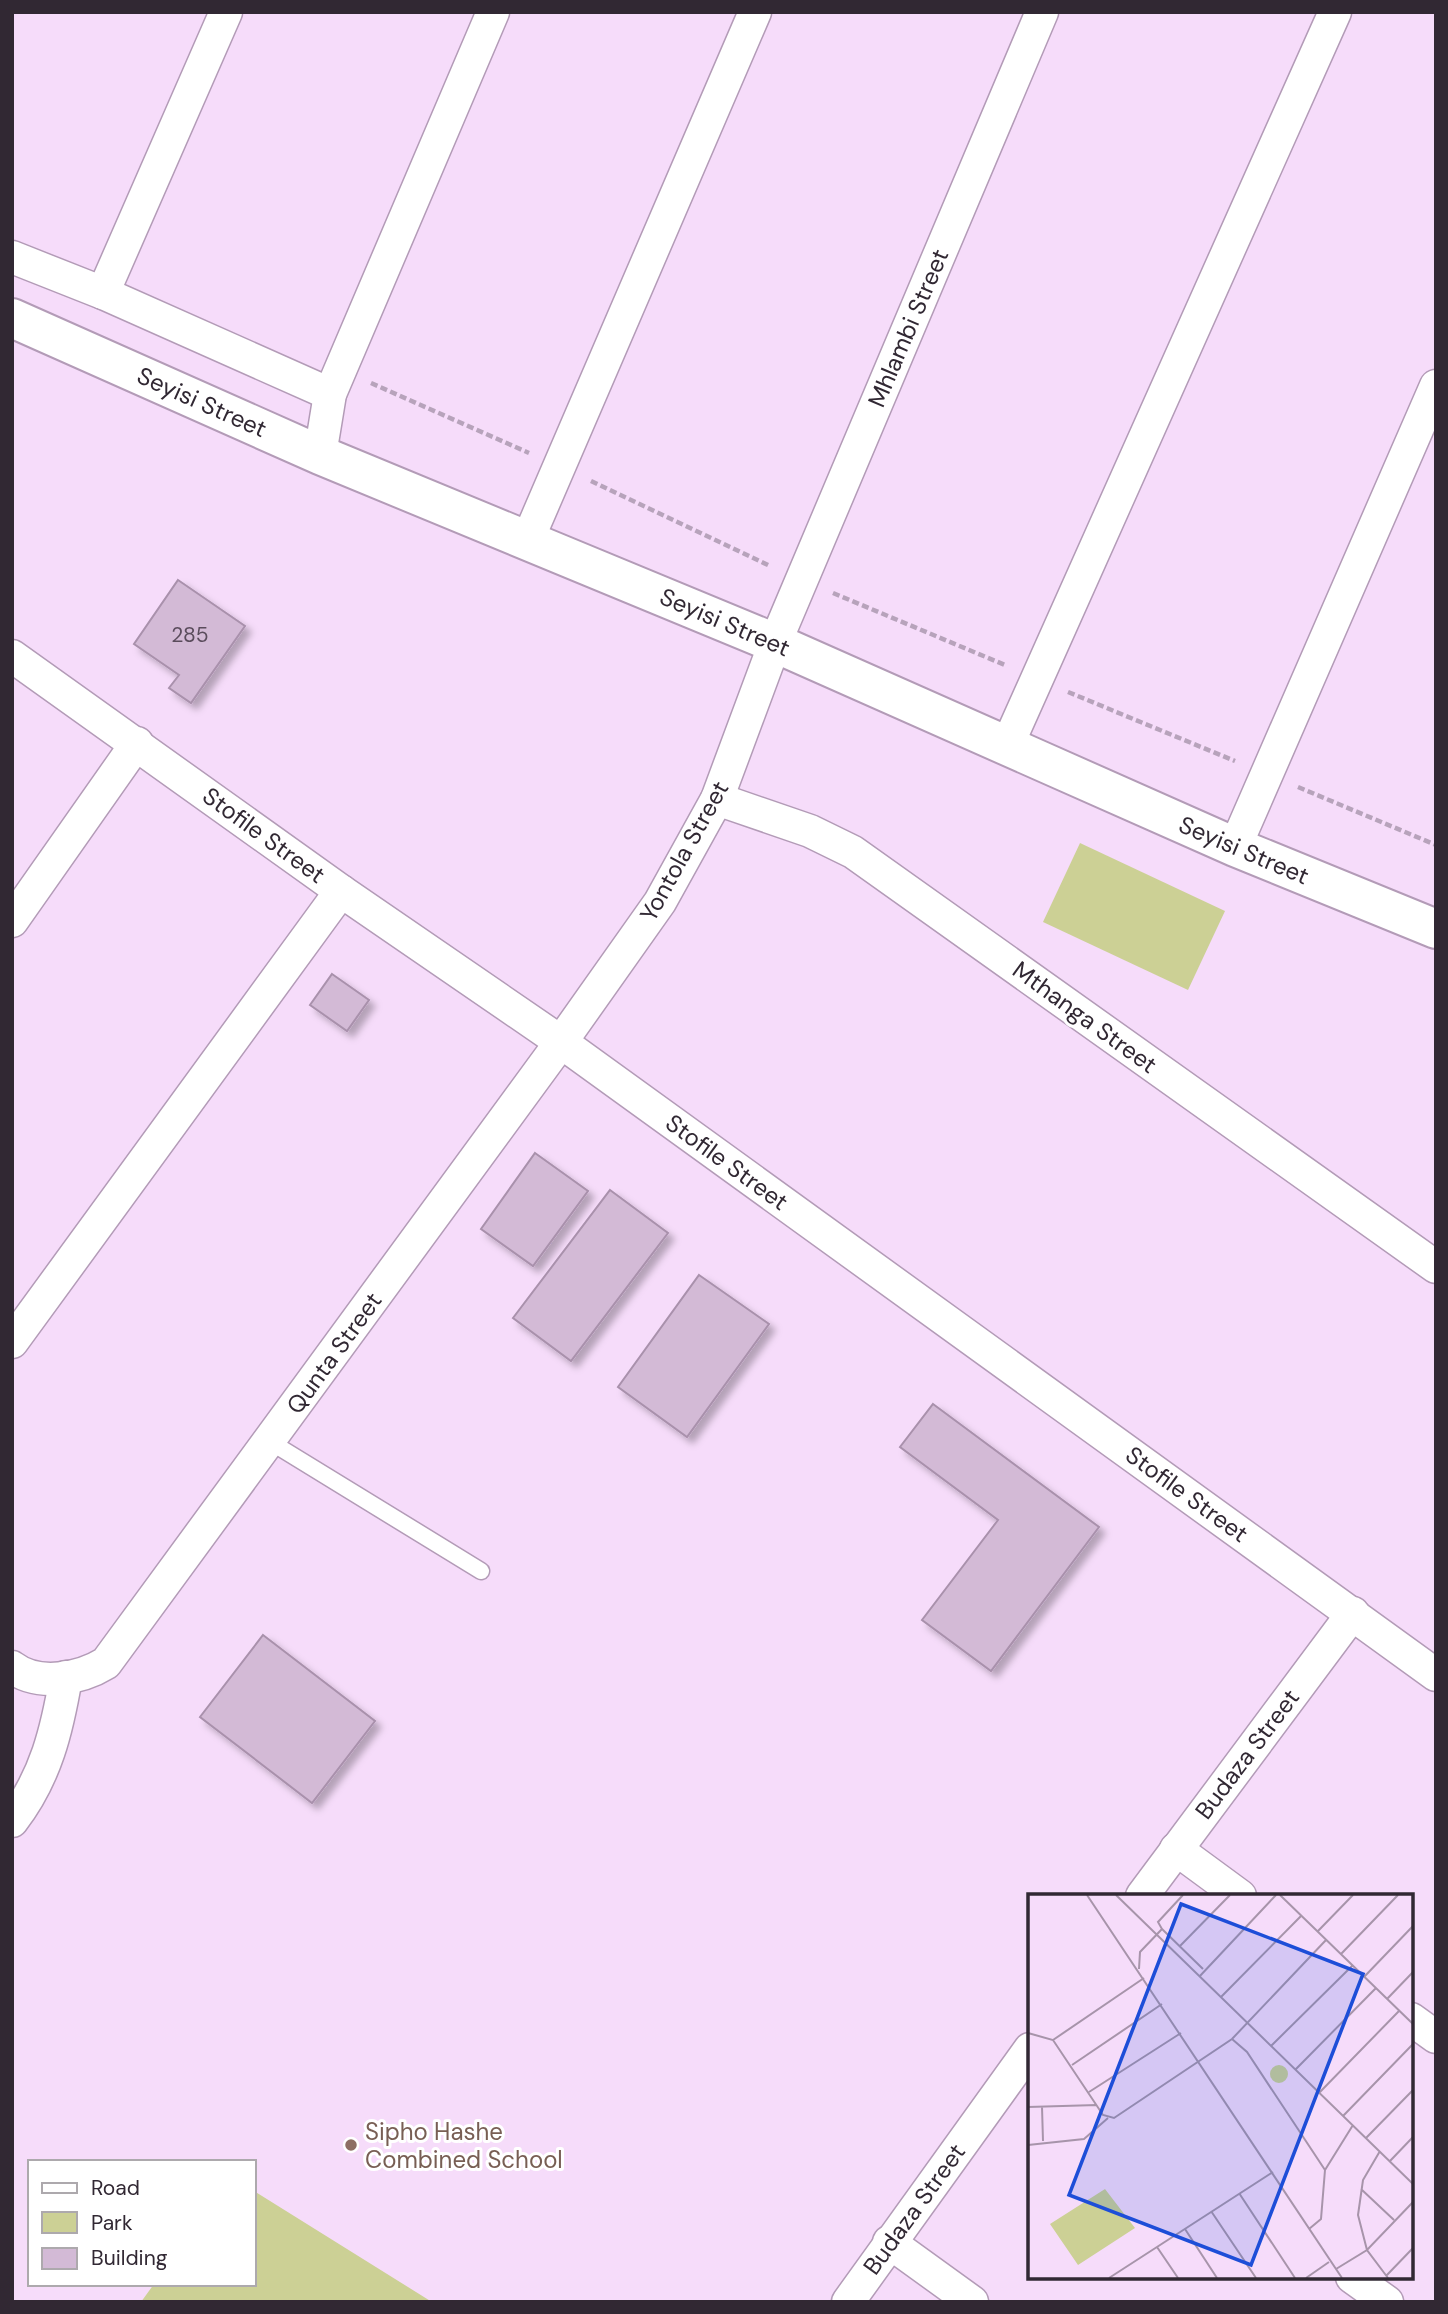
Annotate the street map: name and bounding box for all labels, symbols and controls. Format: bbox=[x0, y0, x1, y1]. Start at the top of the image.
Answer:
street label: Mhlambi Street bbox=[861, 244, 955, 412]
street label: Seyisi Street bbox=[132, 360, 272, 444]
street label: Seyisi Street bbox=[655, 581, 795, 663]
house number: 285 bbox=[171, 621, 209, 649]
street label: Yontola Street bbox=[633, 775, 735, 927]
street label: Stofile Street bbox=[197, 780, 331, 890]
street label: Seyisi Street bbox=[1174, 809, 1314, 891]
street label: Mthanga Street bbox=[1007, 954, 1163, 1080]
street label: Stofile Street bbox=[660, 1107, 794, 1217]
street label: Qunta Street bbox=[279, 1286, 389, 1420]
street label: Stofile Street bbox=[1120, 1439, 1254, 1549]
street label: Budaza Street bbox=[1188, 1683, 1306, 1825]
inset map bbox=[1028, 1894, 1413, 2279]
place label: Sipho Hashe Combined School bbox=[365, 2116, 563, 2175]
marker: Sipho Hashe Combined School bbox=[343, 2137, 359, 2153]
street label: Budaza Street bbox=[856, 2137, 972, 2281]
legend bbox=[28, 2160, 256, 2286]
text: Road bbox=[91, 2174, 140, 2202]
text: Park bbox=[91, 2209, 133, 2237]
text: Building bbox=[91, 2244, 168, 2272]

